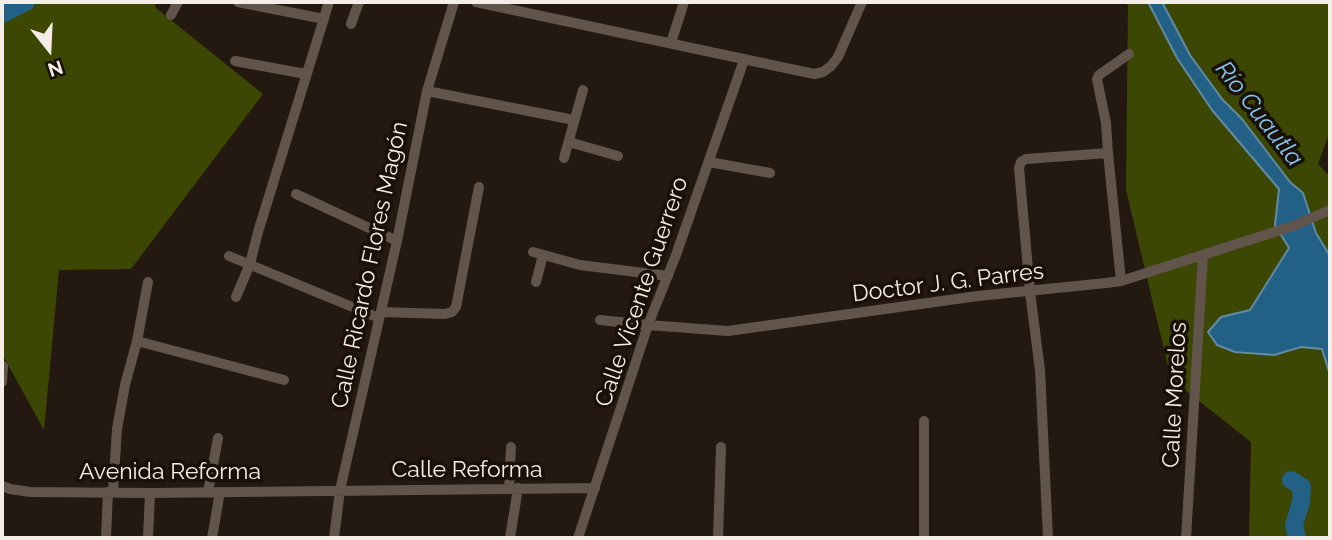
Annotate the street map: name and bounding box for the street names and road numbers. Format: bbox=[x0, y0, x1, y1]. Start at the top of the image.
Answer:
street label: Calle Ricardo Flores Magón bbox=[326, 119, 414, 411]
street label: Calle Vicente Guerrero bbox=[590, 173, 694, 411]
street label: Doctor J. G. Parres bbox=[851, 258, 1045, 308]
street label: Calle Morelos bbox=[1157, 321, 1193, 469]
street label: Calle Reforma bbox=[392, 456, 542, 484]
street label: Avenida Reforma bbox=[79, 458, 261, 486]

